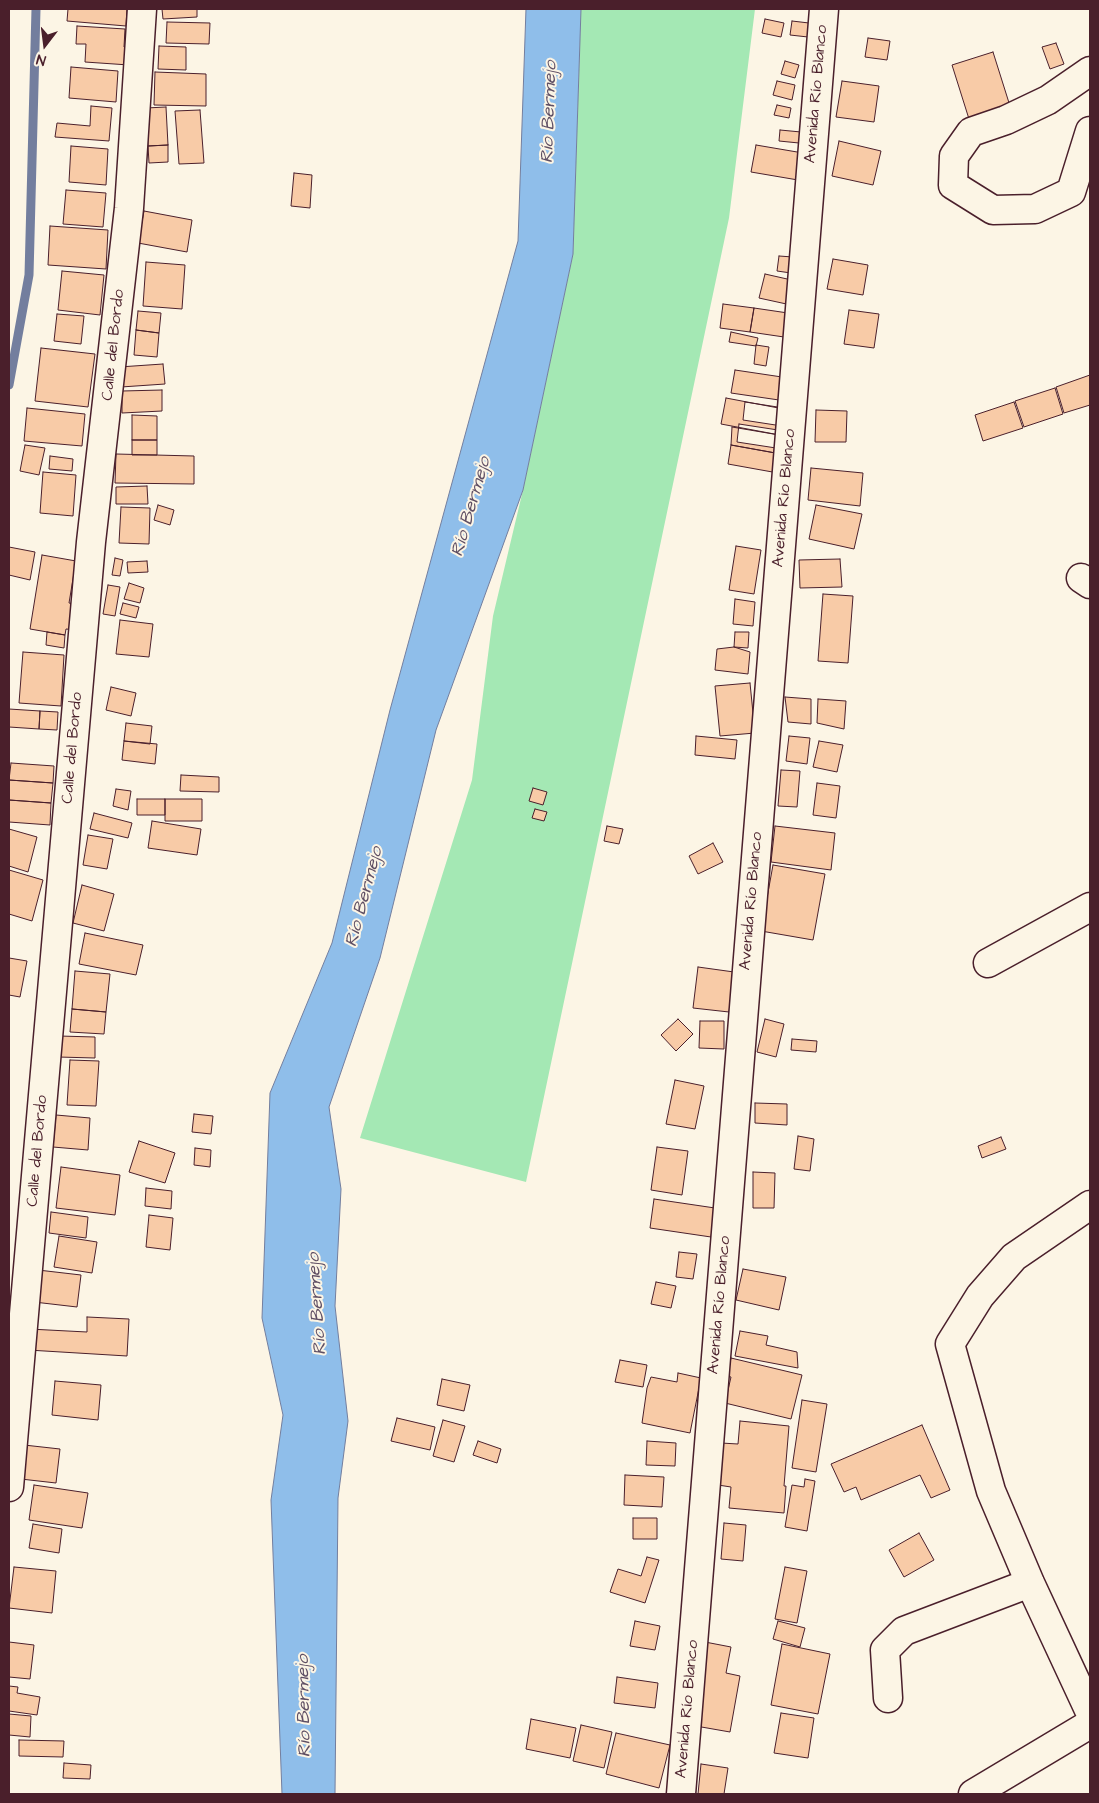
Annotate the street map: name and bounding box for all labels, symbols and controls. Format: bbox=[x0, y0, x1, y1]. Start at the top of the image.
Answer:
north arrow bbox=[20, 20, 70, 70]
street label: Avenida Río Blanco bbox=[801, 24, 833, 164]
text: N bbox=[34, 49, 48, 70]
water label: Río Bermejo bbox=[537, 60, 563, 164]
street label: Calle del Bordo bbox=[99, 288, 129, 402]
street label: Avenida Río Blanco bbox=[769, 428, 801, 568]
water label: Río Bermejo bbox=[448, 455, 496, 559]
street label: Calle del Bordo bbox=[59, 692, 87, 804]
street label: Avenida Río Blanco bbox=[736, 831, 768, 971]
water label: Río Bermejo bbox=[341, 845, 389, 949]
street label: Calle del Bordo bbox=[24, 1095, 52, 1207]
street label: Avenida Río Blanco bbox=[704, 1235, 736, 1375]
water label: Río Bermejo bbox=[304, 1252, 332, 1356]
street label: Avenida Río Blanco bbox=[672, 1639, 704, 1779]
water label: Río Bermejo bbox=[293, 1655, 317, 1757]

